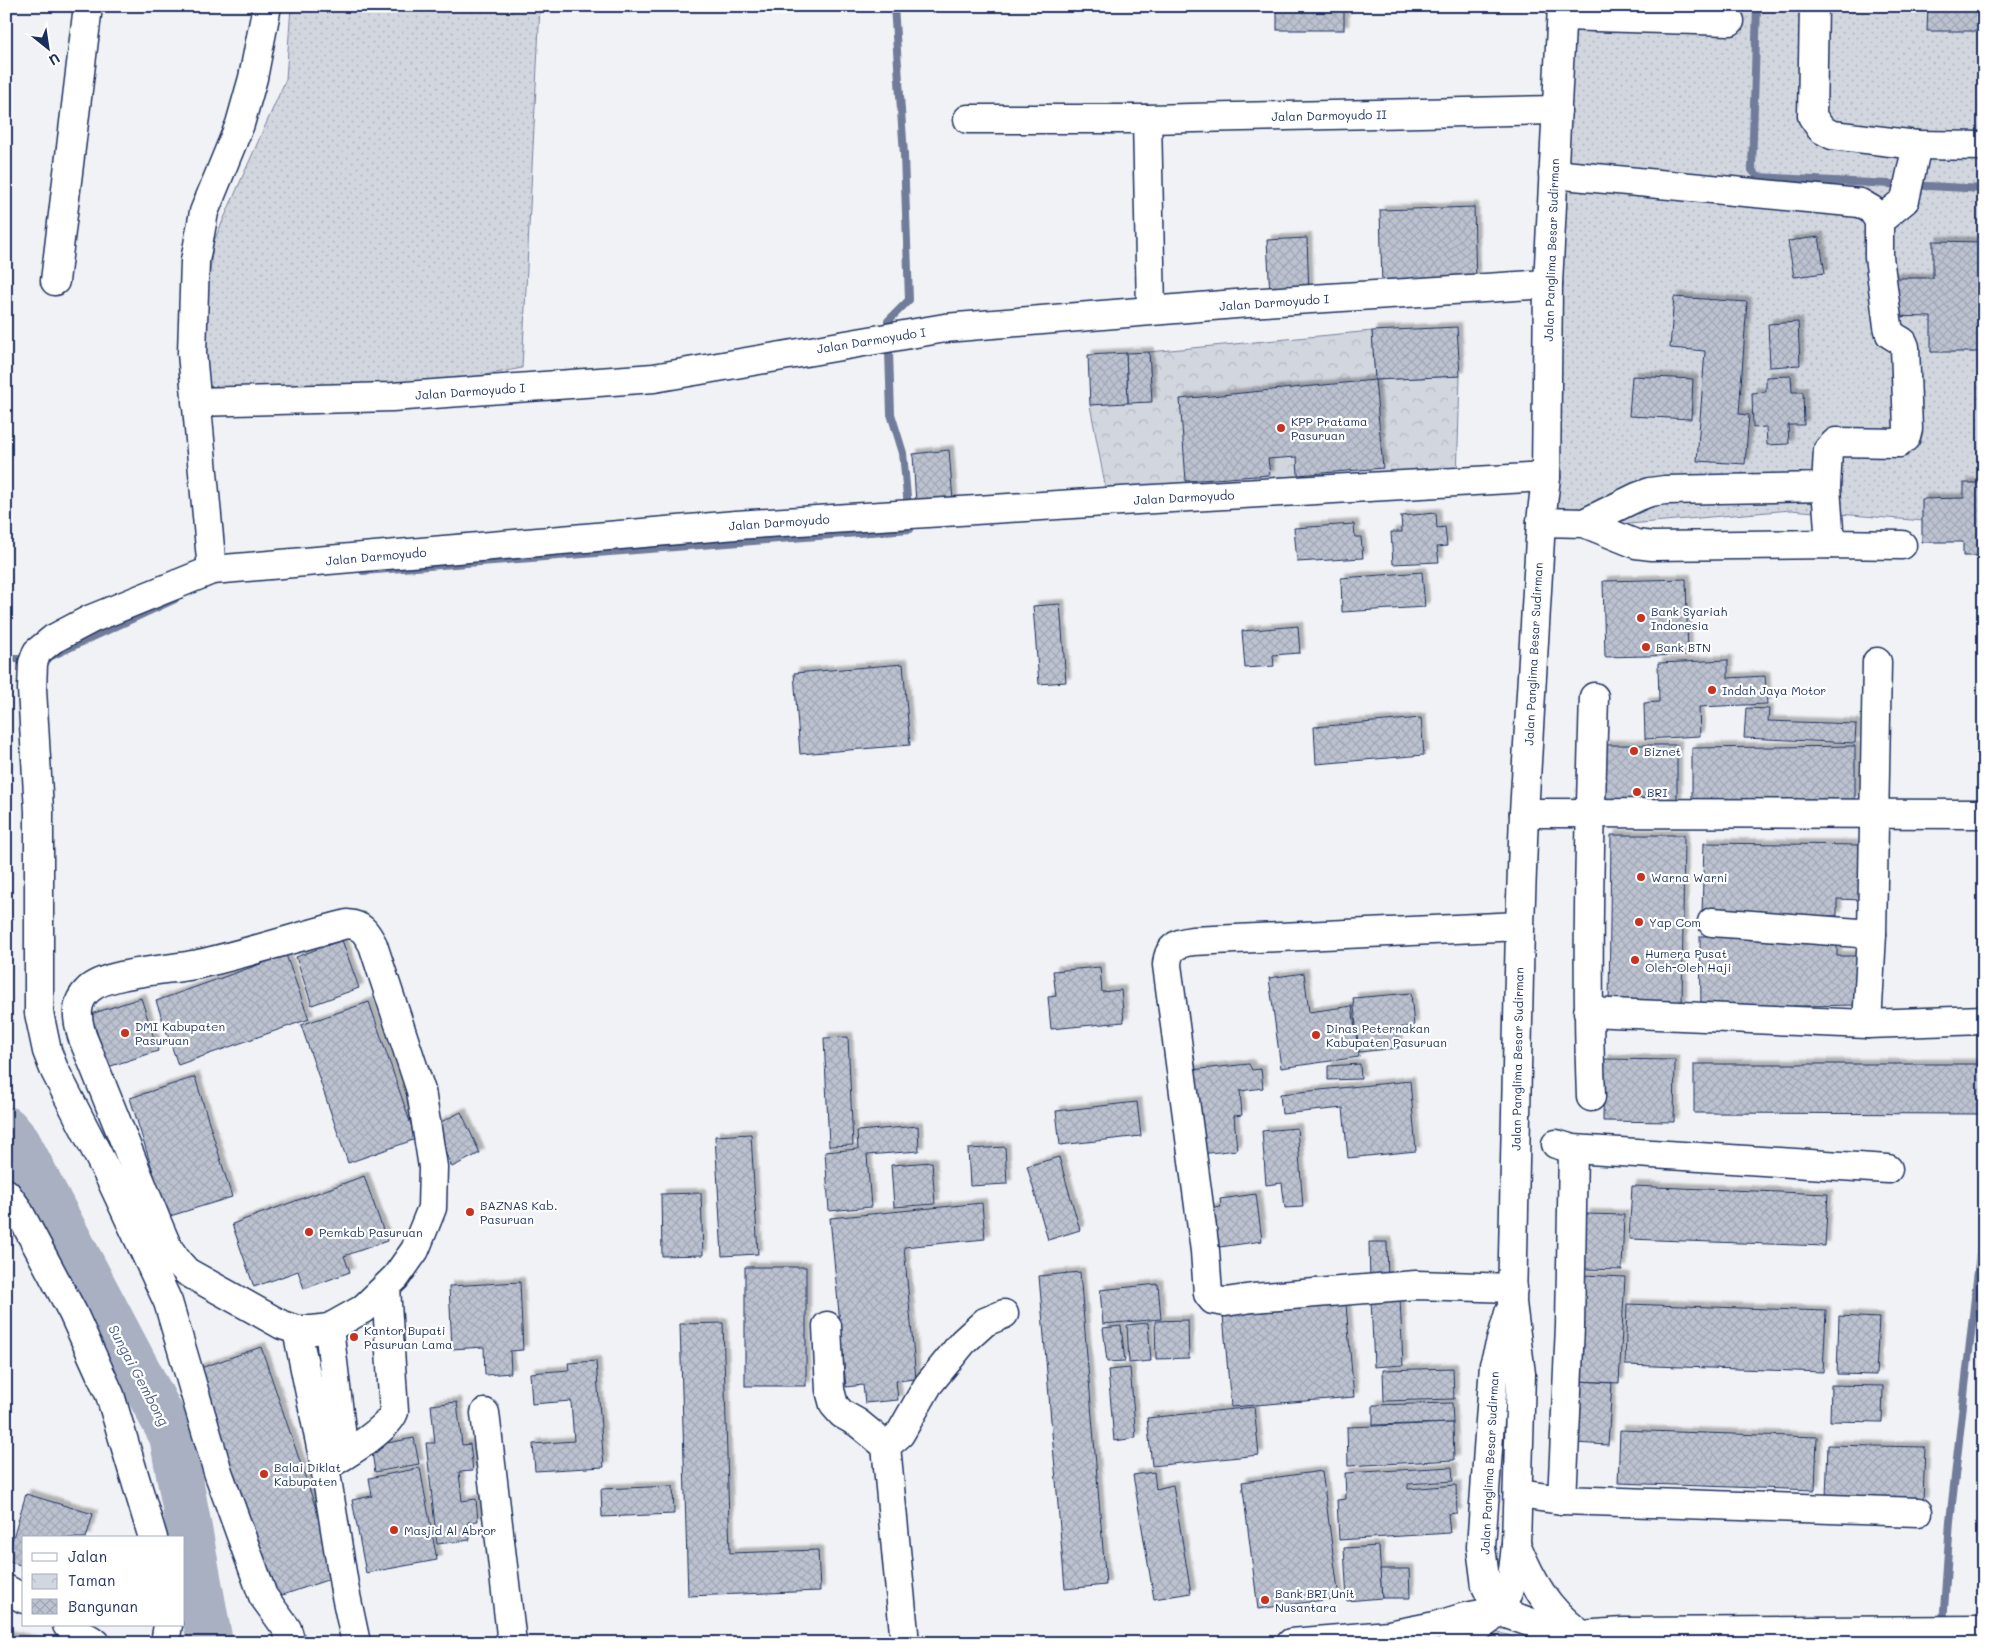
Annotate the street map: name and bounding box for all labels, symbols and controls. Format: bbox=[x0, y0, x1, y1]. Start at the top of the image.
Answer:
north arrow bbox=[22, 22, 72, 72]
text: U bbox=[46, 49, 64, 70]
street label: Jalan Darmoyudo II bbox=[1271, 106, 1387, 124]
street label: Jalan Panglima Besar Sudirman bbox=[1540, 158, 1562, 342]
street label: Jalan Darmoyudo I bbox=[1219, 290, 1329, 314]
street label: Jalan Darmoyudo I bbox=[815, 323, 927, 357]
street label: Jalan Darmoyudo I bbox=[415, 379, 525, 403]
place label: KPP Pratama Pasuruan bbox=[1291, 413, 1367, 443]
marker: KPP Pratama Pasuruan bbox=[1275, 422, 1287, 434]
street label: Jalan Darmoyudo bbox=[1133, 486, 1235, 508]
street label: Jalan Darmoyudo bbox=[728, 510, 830, 534]
street label: Jalan Darmoyudo bbox=[325, 544, 427, 568]
street label: Jalan Panglima Besar Sudirman bbox=[1520, 562, 1546, 746]
place label: Bank Syariah Indonesia bbox=[1651, 603, 1727, 633]
marker: Bank Syariah Indonesia bbox=[1635, 612, 1647, 624]
place label: Bank BTN bbox=[1656, 639, 1711, 655]
marker: Bank BTN bbox=[1640, 641, 1652, 653]
place label: Indah Jaya Motor bbox=[1722, 682, 1826, 698]
marker: Indah Jaya Motor bbox=[1706, 684, 1718, 696]
place label: Biznet bbox=[1644, 743, 1681, 759]
marker: Biznet bbox=[1628, 745, 1640, 757]
place label: BRI bbox=[1647, 784, 1667, 800]
marker: BRI bbox=[1631, 786, 1643, 798]
place label: Warna Warni bbox=[1651, 869, 1727, 885]
marker: Warna Warni bbox=[1635, 871, 1647, 883]
place label: Yap Com bbox=[1649, 914, 1701, 930]
marker: Yap Com bbox=[1633, 916, 1645, 928]
place label: Humera Pusat Oleh-Oleh Haji bbox=[1645, 945, 1731, 975]
marker: Humera Pusat Oleh-Oleh Haji bbox=[1629, 954, 1641, 966]
street label: Jalan Panglima Besar Sudirman bbox=[1507, 967, 1527, 1151]
place label: DMI Kabupaten Pasuruan bbox=[135, 1018, 225, 1048]
place label: Dinas Peternakan Kabupaten Pasuruan bbox=[1326, 1020, 1447, 1050]
marker: DMI Kabupaten Pasuruan bbox=[119, 1027, 131, 1039]
marker: Dinas Peternakan Kabupaten Pasuruan bbox=[1310, 1029, 1322, 1041]
place label: BAZNAS Kab. Pasuruan bbox=[480, 1197, 558, 1227]
marker: BAZNAS Kab. Pasuruan bbox=[464, 1206, 476, 1218]
place label: Pemkab Pasuruan bbox=[319, 1224, 423, 1240]
marker: Pemkab Pasuruan bbox=[303, 1226, 315, 1238]
water label: Sungai Gembong bbox=[104, 1321, 174, 1429]
place label: Kantor Bupati Pasuruan Lama bbox=[364, 1322, 453, 1352]
marker: Kantor Bupati Pasuruan Lama bbox=[348, 1331, 360, 1343]
street label: Jalan Panglima Besar Sudirman bbox=[1476, 1371, 1502, 1555]
place label: Balai Diklat Kabupaten bbox=[274, 1459, 341, 1489]
marker: Balai Diklat Kabupaten bbox=[258, 1468, 270, 1480]
place label: Masjid Al Abror bbox=[404, 1522, 496, 1538]
marker: Masjid Al Abror bbox=[388, 1524, 400, 1536]
legend bbox=[22, 1536, 185, 1626]
text: Jalan bbox=[68, 1546, 107, 1566]
text: Taman bbox=[68, 1570, 115, 1590]
place label: Bank BRI Unit Nusantara bbox=[1275, 1585, 1355, 1615]
marker: Bank BRI Unit Nusantara bbox=[1259, 1594, 1271, 1606]
text: Bangunan bbox=[68, 1596, 138, 1616]

